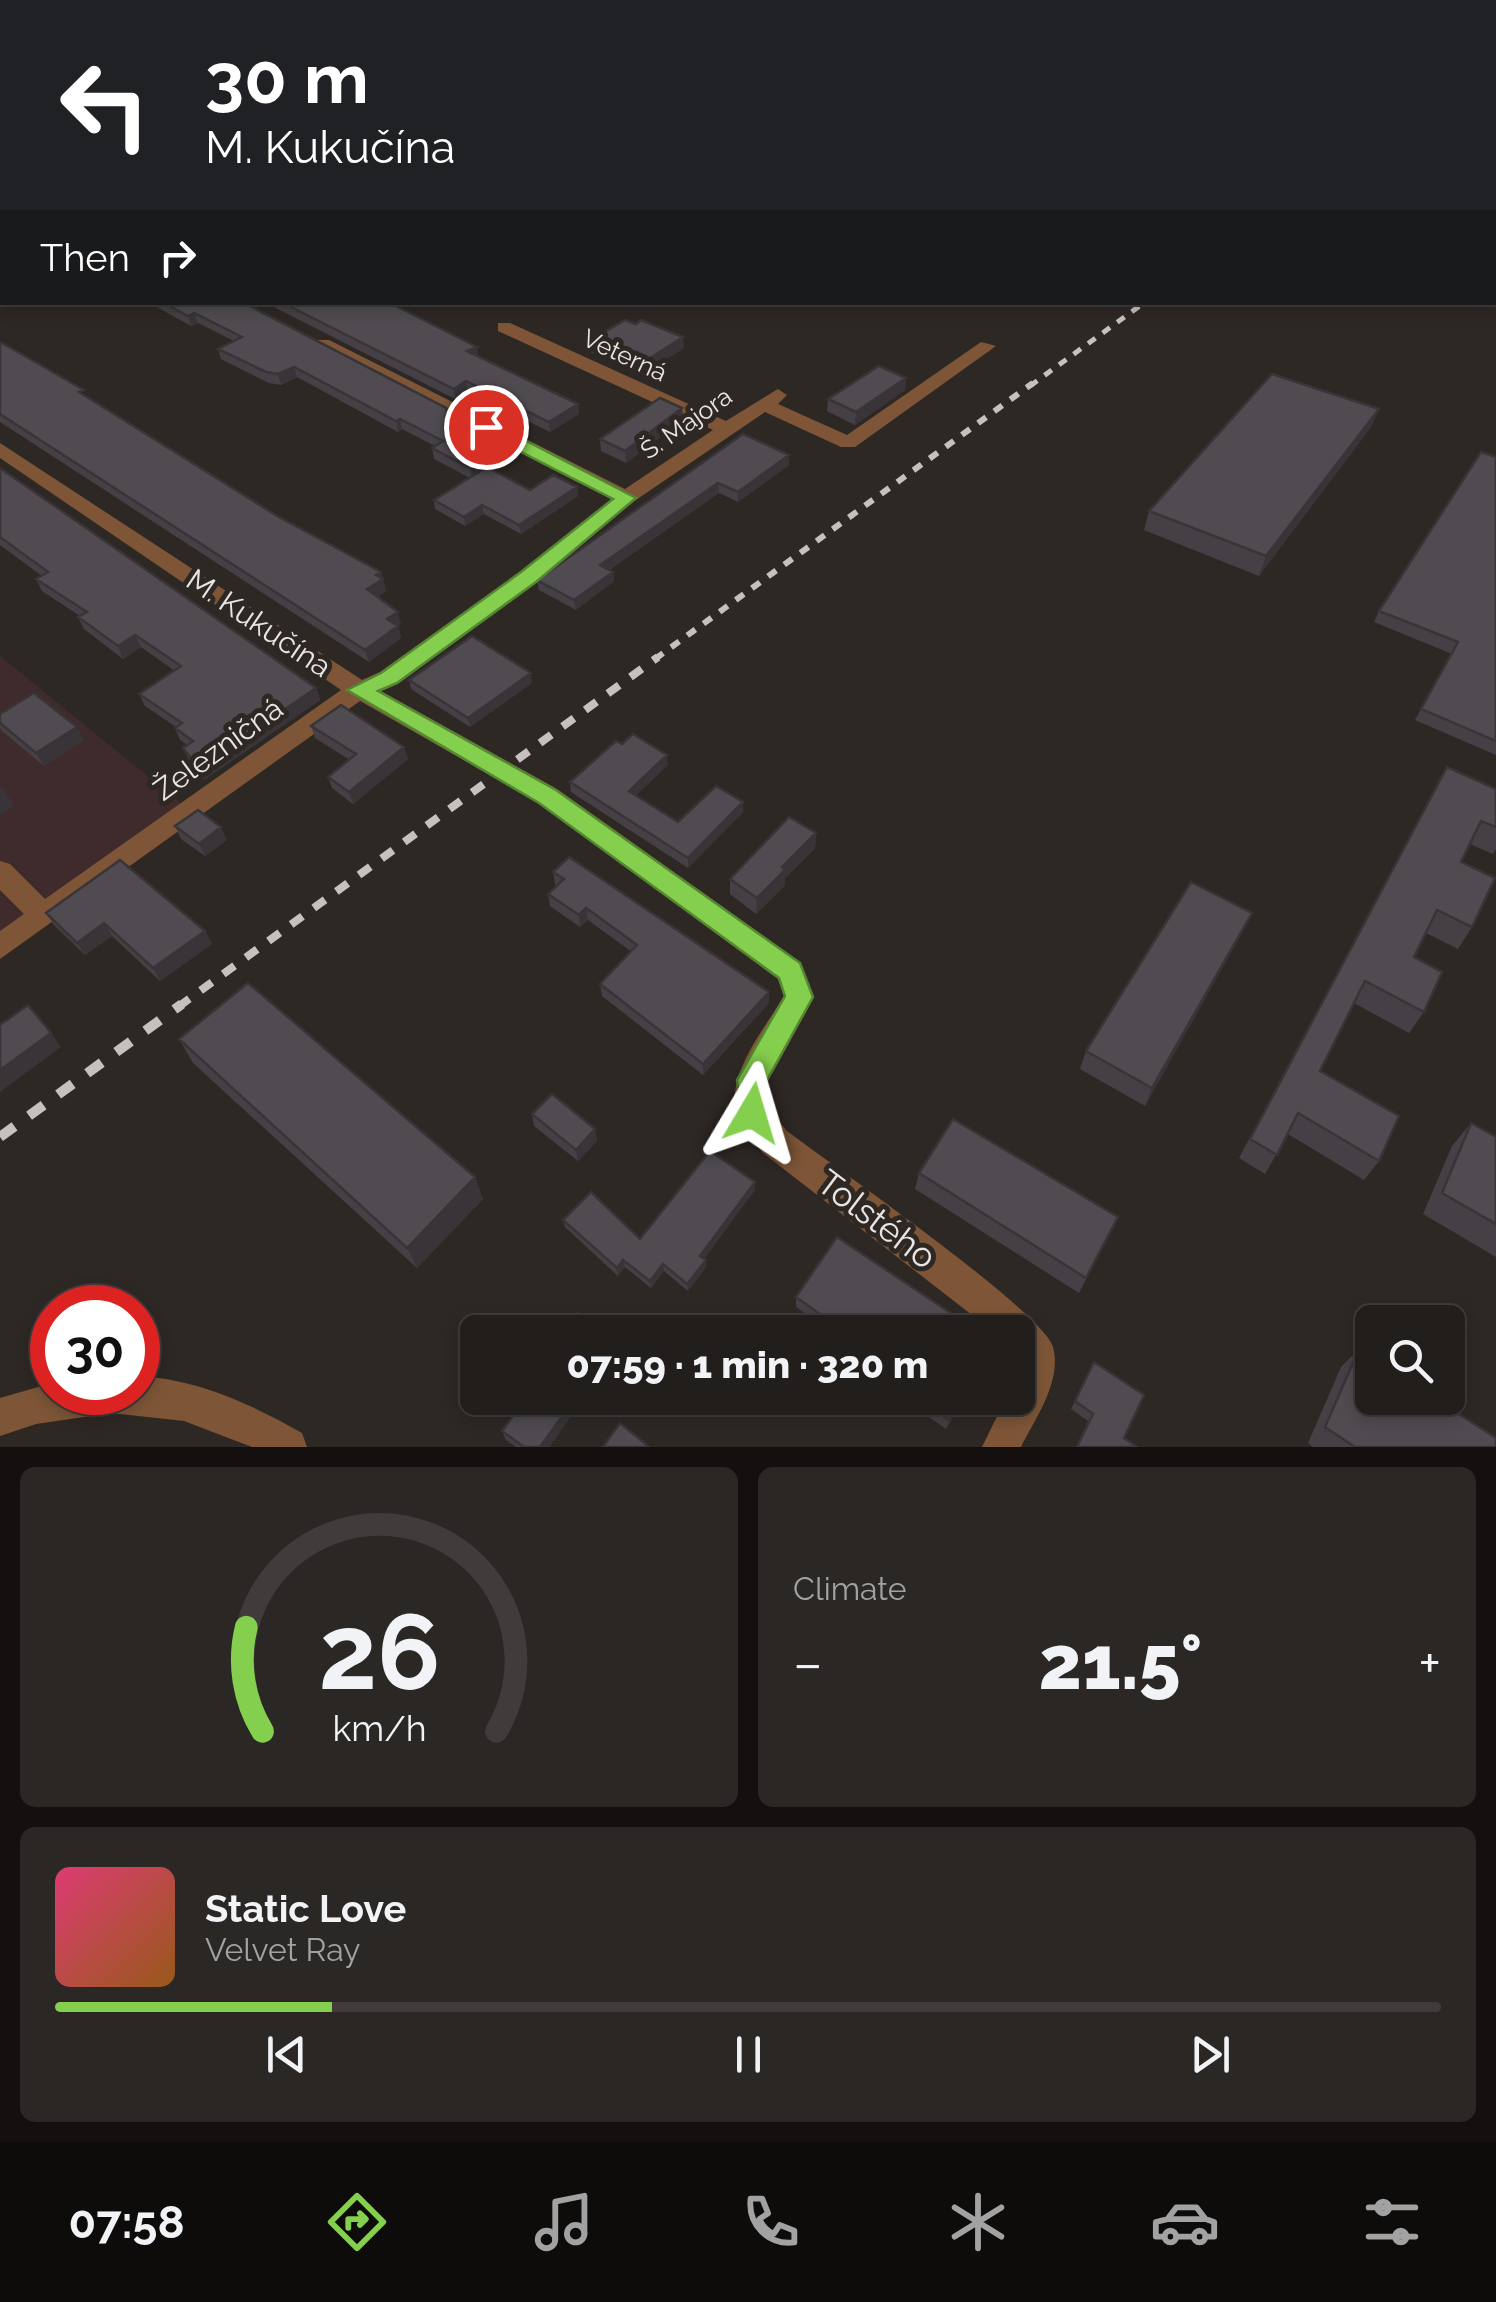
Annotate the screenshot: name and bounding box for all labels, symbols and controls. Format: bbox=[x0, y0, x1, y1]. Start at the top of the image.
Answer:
text: 30 m bbox=[205, 37, 369, 119]
icon: left bbox=[40, 40, 170, 170]
text: M. Kukučína bbox=[205, 121, 455, 174]
icon: right bbox=[150, 230, 205, 285]
text: Then bbox=[40, 235, 130, 280]
street label: Veterná bbox=[578, 322, 672, 388]
street label: Š. Majora bbox=[635, 381, 737, 465]
pin bbox=[444, 385, 529, 470]
icon: arrive bbox=[459, 400, 514, 455]
street label: M. Kukučína bbox=[180, 562, 338, 684]
street label: Železničná bbox=[147, 691, 289, 807]
position arrow bbox=[700, 1061, 804, 1165]
street label: Tolstého bbox=[810, 1161, 944, 1277]
speed limit sign: 30 bbox=[30, 1285, 160, 1415]
map controls bbox=[1355, 1305, 1465, 1415]
button: search bbox=[1355, 1305, 1465, 1415]
text: 07:59 · 1 min · 320 m bbox=[567, 1342, 928, 1387]
text: Climate bbox=[793, 1570, 907, 1607]
text: 26 bbox=[318, 1591, 440, 1713]
text: 21.5° bbox=[1038, 1618, 1202, 1707]
text: − bbox=[793, 1631, 823, 1696]
text: + bbox=[1418, 1631, 1441, 1696]
text: km/h bbox=[332, 1707, 426, 1749]
text: Static Love bbox=[205, 1886, 406, 1931]
text: Velvet Ray bbox=[205, 1931, 360, 1968]
icon: previous bbox=[259, 2027, 314, 2082]
icon: pause bbox=[721, 2027, 776, 2082]
icon: next bbox=[1183, 2027, 1238, 2082]
icon: directions bbox=[322, 2187, 392, 2257]
icon: music bbox=[529, 2187, 599, 2257]
icon: phone bbox=[736, 2187, 806, 2257]
icon: climate bbox=[943, 2187, 1013, 2257]
icon: car bbox=[1150, 2187, 1220, 2257]
icon: filters bbox=[1357, 2187, 1427, 2257]
text: 07:58 bbox=[69, 2196, 185, 2249]

